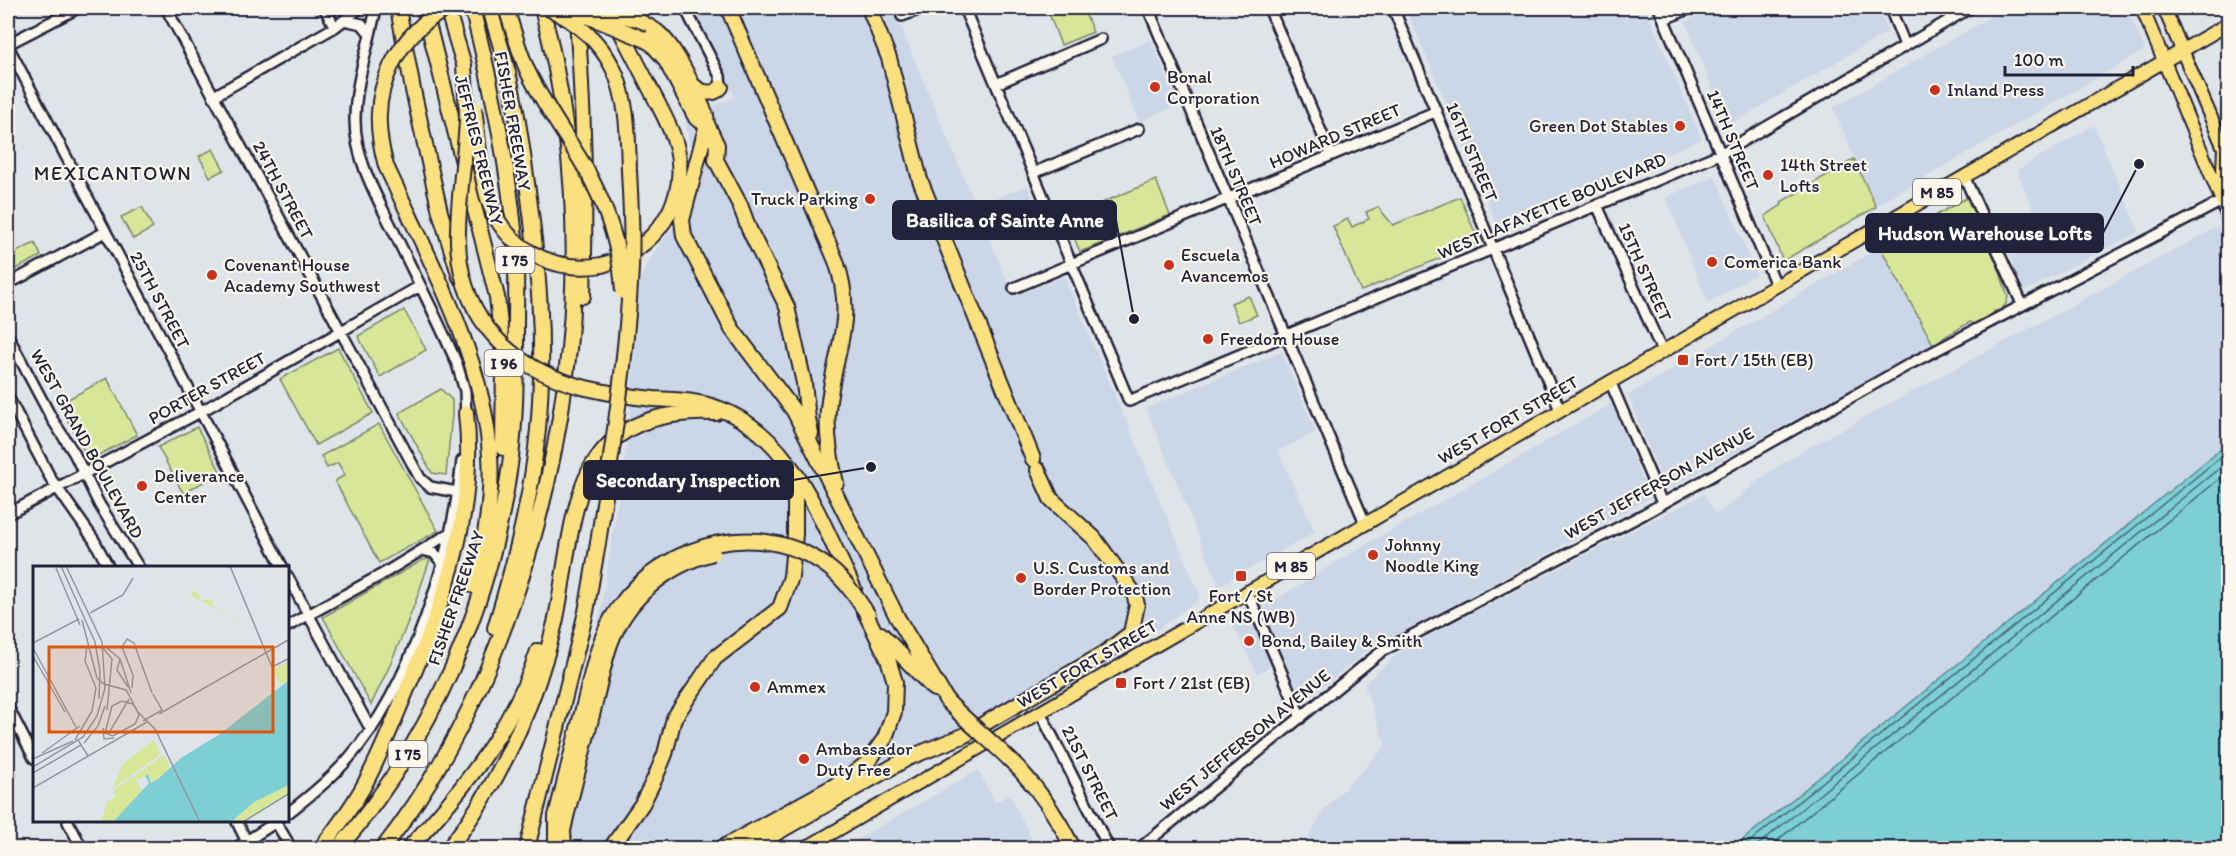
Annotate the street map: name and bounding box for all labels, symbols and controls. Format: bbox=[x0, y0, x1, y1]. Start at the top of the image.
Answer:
scale bar bbox=[2005, 39, 2132, 77]
text: 100 m bbox=[2014, 49, 2064, 71]
street label: FISHER FREEWAY bbox=[490, 50, 536, 193]
place label: Bonal Corporation bbox=[1167, 66, 1260, 109]
street label: JEFFRIES FREEWAY bbox=[450, 73, 508, 228]
place label: Inland Press bbox=[1947, 79, 2044, 101]
marker: Bonal Corporation bbox=[1148, 80, 1162, 94]
marker: Inland Press bbox=[1928, 83, 1942, 97]
street label: 14TH STREET bbox=[1702, 86, 1764, 194]
street label: HOWARD STREET bbox=[1266, 98, 1404, 174]
street label: 16TH STREET bbox=[1441, 99, 1503, 205]
place label: Green Dot Stables bbox=[1529, 115, 1668, 137]
marker: Green Dot Stables bbox=[1673, 119, 1687, 133]
street label: 18TH STREET bbox=[1205, 123, 1267, 229]
street label: 24TH STREET bbox=[248, 137, 318, 243]
street label: WEST LAFAYETTE BOULEVARD bbox=[1434, 148, 1670, 264]
place label: 14th Street Lofts bbox=[1780, 154, 1867, 197]
district label: MEXICANTOWN bbox=[34, 161, 192, 185]
marker: 14th Street Lofts bbox=[1761, 168, 1775, 182]
road number: M 85 bbox=[1913, 179, 1961, 205]
place label: Truck Parking bbox=[751, 188, 859, 210]
marker: Truck Parking bbox=[863, 192, 877, 206]
callout: Basilica of Sainte Anne bbox=[893, 201, 1116, 239]
text: Basilica of Sainte Anne bbox=[906, 208, 1104, 232]
callout: Hudson Warehouse Lofts bbox=[1866, 214, 2103, 252]
street label: 15TH STREET bbox=[1613, 219, 1677, 325]
text: Hudson Warehouse Lofts bbox=[1878, 221, 2092, 245]
place label: Escuela Avancemos bbox=[1181, 244, 1269, 287]
road number: I 75 bbox=[496, 247, 534, 273]
street label: 25TH STREET bbox=[125, 248, 195, 352]
place label: Comerica Bank bbox=[1724, 251, 1842, 273]
place label: Covenant House Academy Southwest bbox=[224, 254, 381, 297]
marker: Comerica Bank bbox=[1705, 255, 1719, 269]
marker: Escuela Avancemos bbox=[1162, 258, 1176, 272]
marker: Covenant House Academy Southwest bbox=[205, 268, 219, 282]
place label: Freedom House bbox=[1220, 328, 1340, 350]
marker: Freedom House bbox=[1201, 332, 1215, 346]
street label: WEST GRAND BOULEVARD bbox=[26, 345, 148, 543]
street label: PORTER STREET bbox=[145, 347, 269, 429]
place label: Fort / 15th (EB) bbox=[1695, 349, 1814, 371]
road number: I 96 bbox=[484, 350, 524, 376]
marker: Fort / 15th (EB) bbox=[1676, 353, 1690, 367]
street label: WEST FORT STREET bbox=[1434, 371, 1582, 469]
street label: WEST JEFFERSON AVENUE bbox=[1560, 422, 1758, 544]
callout: Secondary Inspection bbox=[584, 461, 793, 499]
place label: Deliverance Center bbox=[154, 465, 245, 508]
text: Secondary Inspection bbox=[596, 468, 780, 493]
marker: Deliverance Center bbox=[135, 479, 149, 493]
street label: FISHER FREEWAY bbox=[423, 527, 490, 668]
place label: Johnny Noodle King bbox=[1385, 534, 1480, 577]
marker: Johnny Noodle King bbox=[1366, 548, 1380, 562]
road number: M 85 bbox=[1267, 553, 1315, 579]
place label: U.S. Customs and Border Protection bbox=[1033, 557, 1171, 600]
inset map bbox=[33, 566, 290, 823]
marker: Fort / St Anne NS (WB) bbox=[1234, 569, 1248, 583]
marker: U.S. Customs and Border Protection bbox=[1014, 571, 1028, 585]
place label: Fort / St Anne NS (WB) bbox=[1187, 585, 1296, 628]
street label: WEST FORT STREET bbox=[1013, 615, 1161, 713]
place label: Bond, Bailey & Smith bbox=[1261, 630, 1423, 652]
marker: Bond, Bailey & Smith bbox=[1242, 634, 1256, 648]
street label: WEST JEFFERSON AVENUE bbox=[1155, 664, 1335, 816]
place label: Fort / 21st (EB) bbox=[1133, 672, 1250, 694]
place label: Ammex bbox=[767, 676, 826, 698]
marker: Fort / 21st (EB) bbox=[1114, 676, 1128, 690]
marker: Ammex bbox=[748, 680, 762, 694]
street label: 21ST STREET bbox=[1057, 722, 1123, 824]
place label: Ambassador Duty Free bbox=[816, 738, 913, 781]
road number: I 75 bbox=[388, 741, 428, 767]
marker: Ambassador Duty Free bbox=[797, 752, 811, 766]

